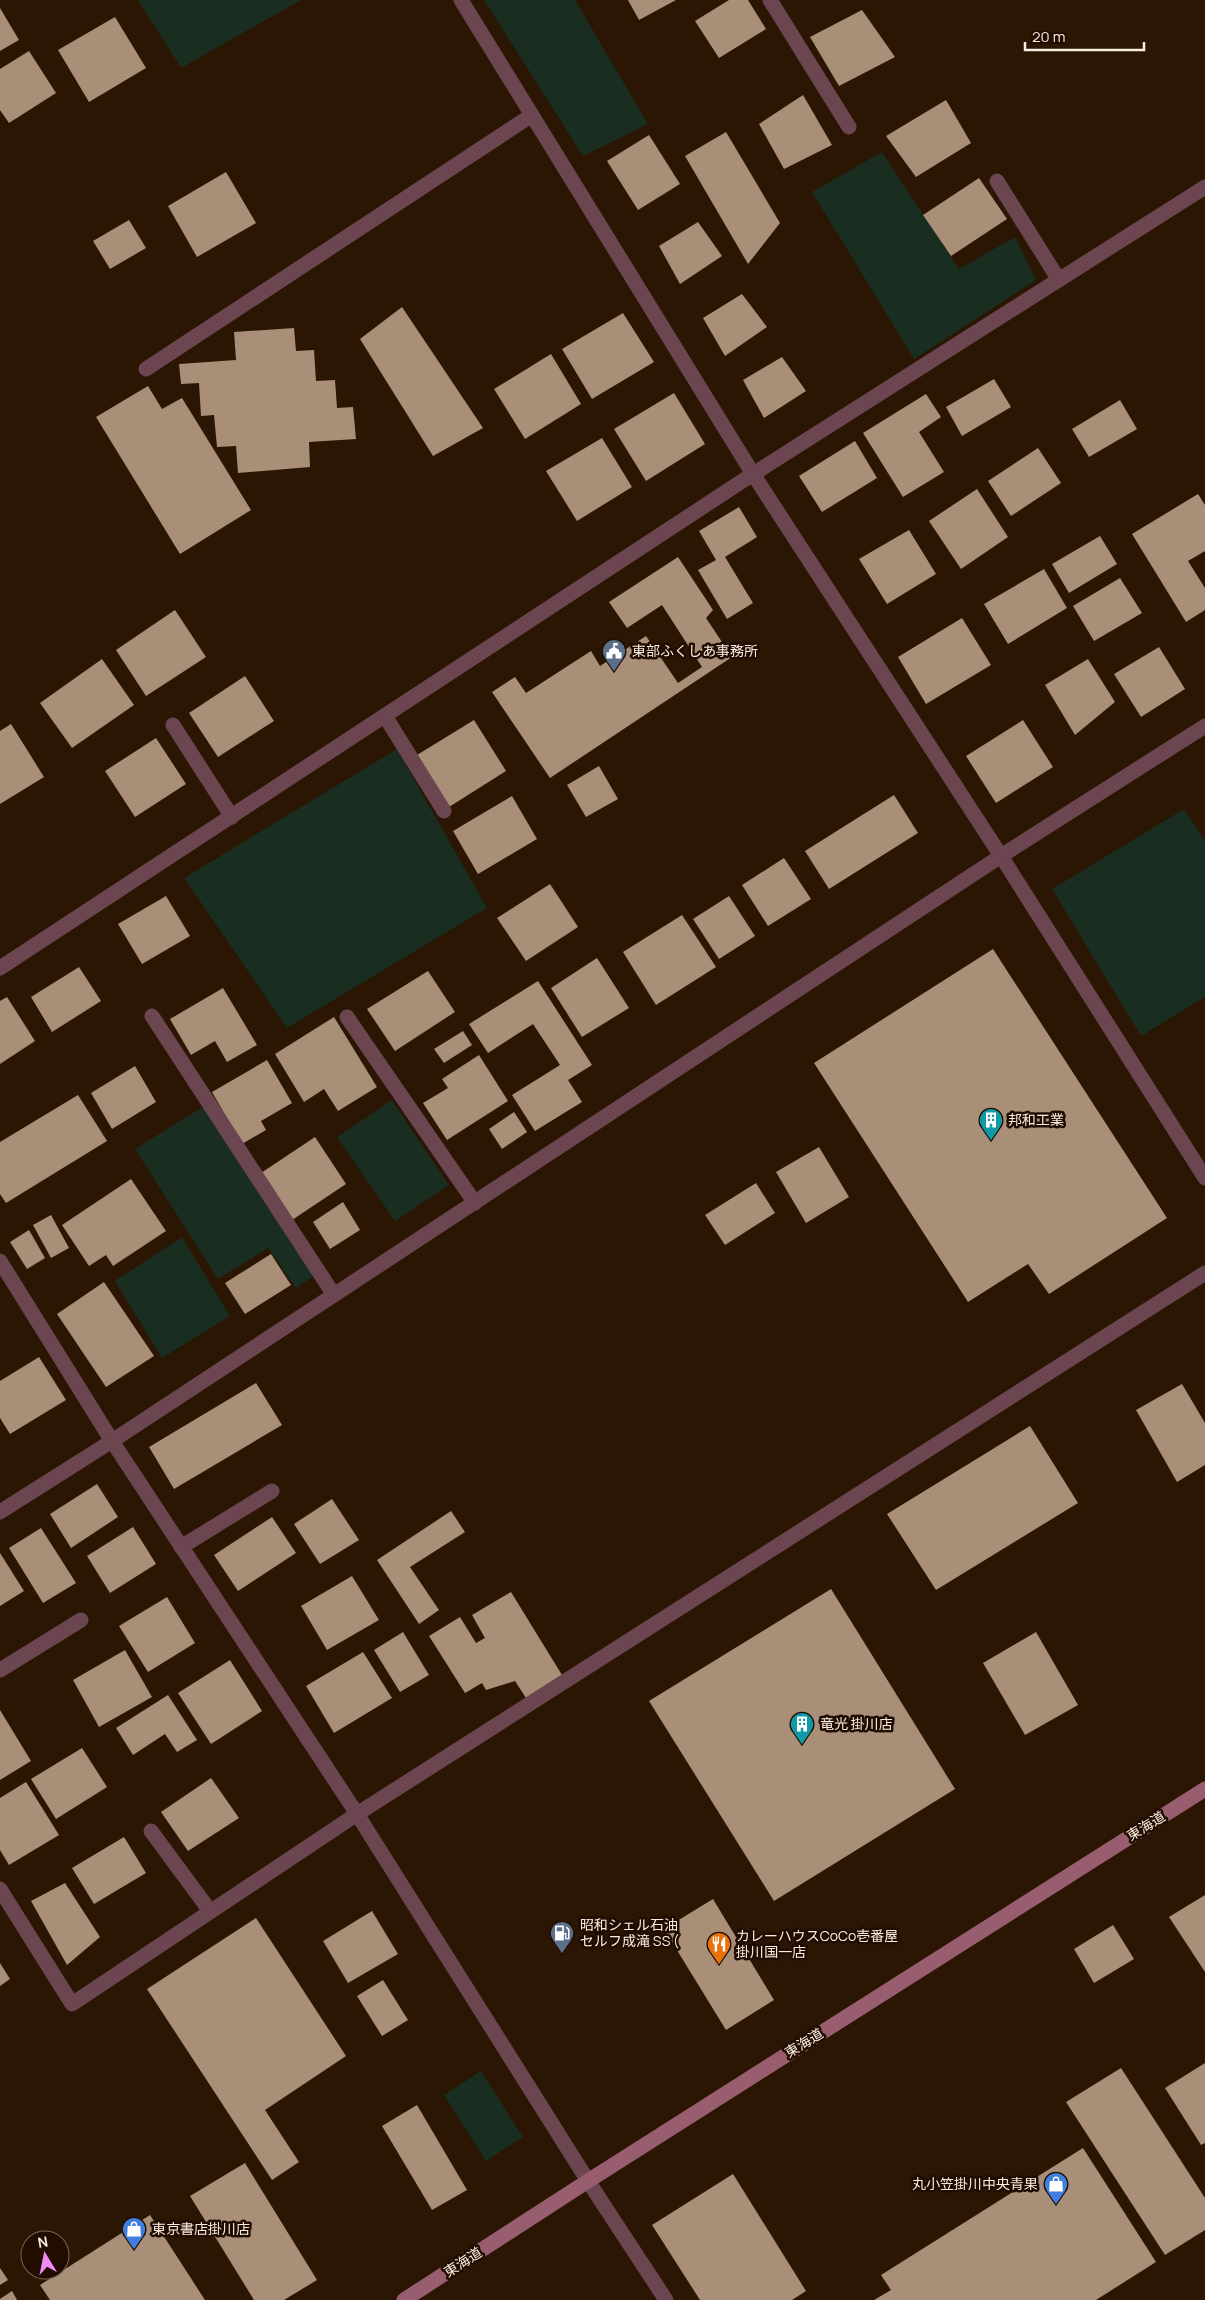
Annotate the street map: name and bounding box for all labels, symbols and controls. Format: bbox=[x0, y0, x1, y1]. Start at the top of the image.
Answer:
scale bar bbox=[1025, 20, 1144, 52]
text: 20 m bbox=[1032, 26, 1065, 47]
public building icon: 東部ふくしあ事務所 bbox=[601, 638, 627, 672]
place label: 東部ふくしあ事務所 bbox=[632, 641, 758, 660]
building icon: 邦和工業 bbox=[978, 1107, 1004, 1141]
place label: 邦和工業 bbox=[1008, 1110, 1064, 1129]
building icon: 竜光 掛川店 bbox=[789, 1711, 815, 1745]
place label: 竜光 掛川店 bbox=[820, 1714, 893, 1733]
street label: 東海道 bbox=[1123, 1806, 1169, 1845]
place label: 昭和シェル石油 セルフ成滝 SS ( bbox=[580, 1915, 679, 1950]
fuel station icon: 昭和シェル石油 セルフ成滝 SS ( bbox=[549, 1920, 575, 1954]
place label: カレーハウスCoCo壱番屋 掛川国一店 bbox=[736, 1926, 898, 1961]
restaurant icon: カレーハウスCoCo壱番屋 掛川国一店 bbox=[706, 1931, 732, 1965]
street label: 東海道 bbox=[781, 2023, 827, 2062]
shop icon: 丸小笠掛川中央青果 bbox=[1043, 2171, 1069, 2205]
place label: 丸小笠掛川中央青果 bbox=[912, 2174, 1038, 2193]
shop icon: 東京書店掛川店 bbox=[121, 2216, 147, 2250]
place label: 東京書店掛川店 bbox=[152, 2219, 250, 2238]
north arrow bbox=[20, 2230, 70, 2280]
text: N bbox=[36, 2231, 49, 2252]
street label: 東海道 bbox=[440, 2242, 486, 2281]

